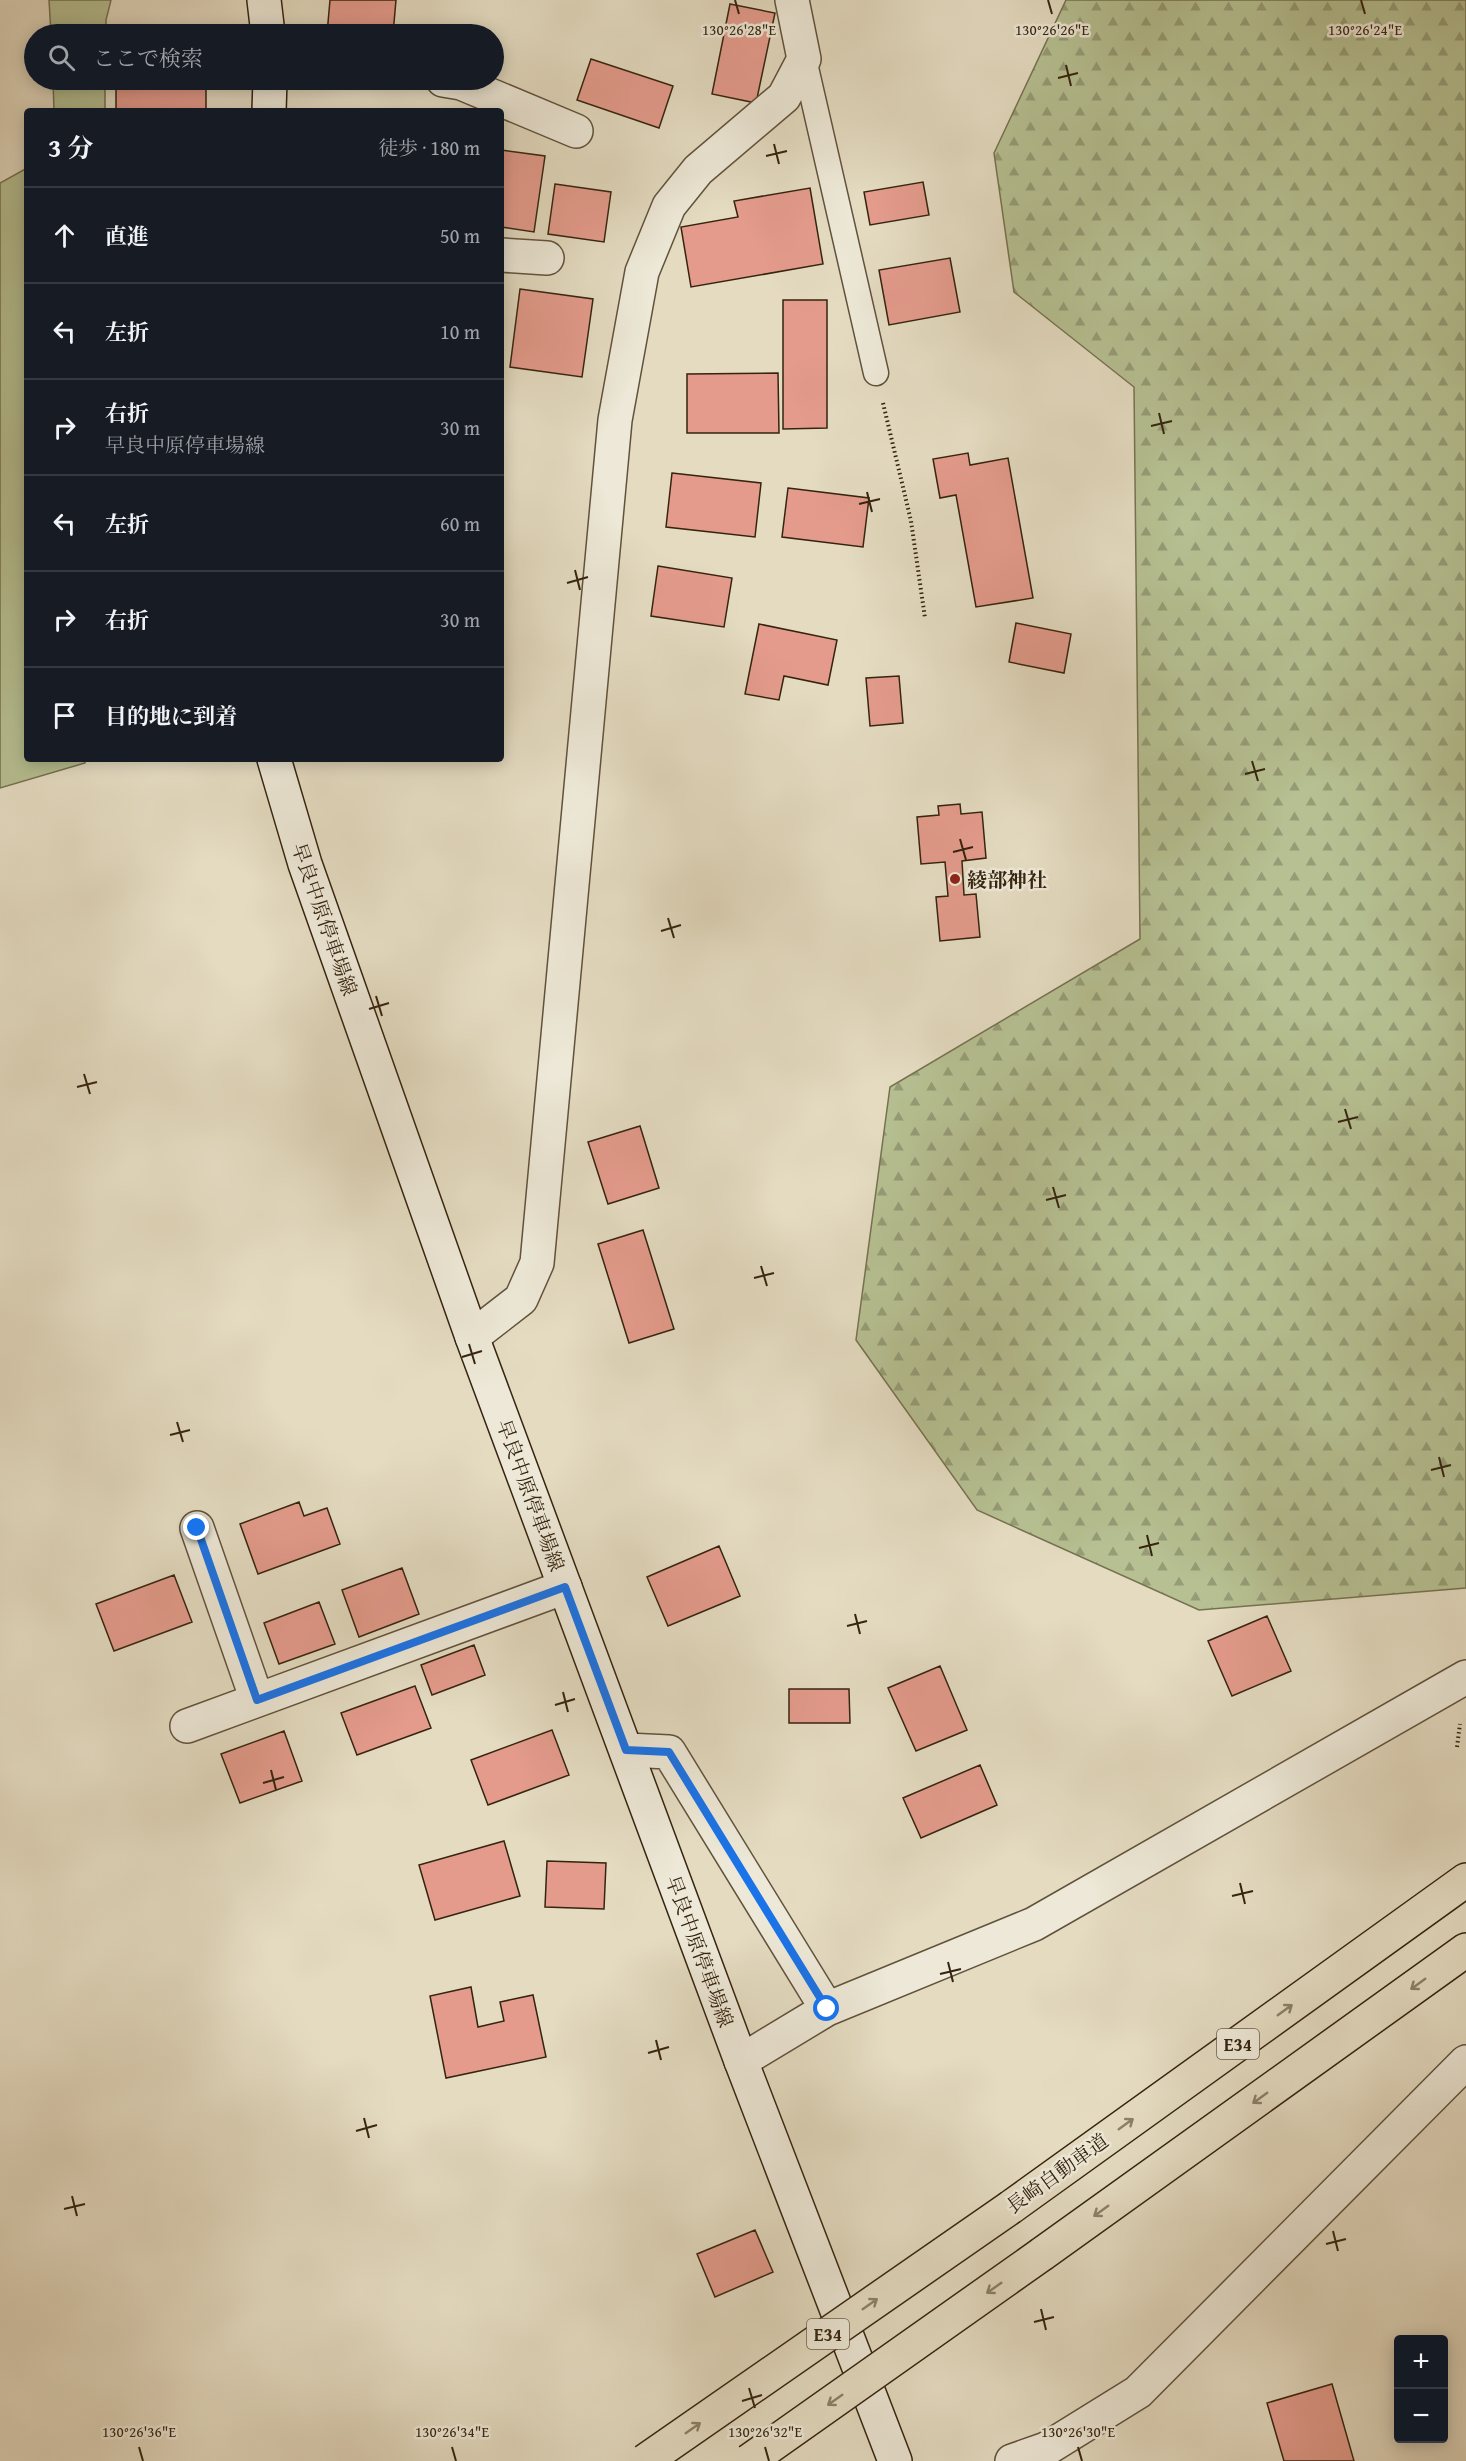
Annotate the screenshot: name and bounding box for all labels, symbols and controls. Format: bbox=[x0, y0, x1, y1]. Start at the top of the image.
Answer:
text: 130°26'28"E bbox=[702, 19, 776, 40]
text: 130°26'26"E bbox=[1015, 19, 1089, 40]
text: 130°26'24"E bbox=[1328, 19, 1402, 40]
search box bbox=[24, 24, 504, 90]
icon: search bbox=[45, 41, 78, 74]
text: ここで検索 bbox=[93, 42, 203, 74]
text: 3 分 bbox=[48, 128, 93, 167]
text: 徒歩 · 180 m bbox=[378, 133, 480, 162]
icon: ahead bbox=[48, 219, 81, 252]
text: 直進 bbox=[105, 220, 149, 252]
text: 50 m bbox=[440, 221, 480, 250]
icon: left bbox=[48, 315, 81, 348]
text: 左折 bbox=[105, 316, 149, 348]
text: 10 m bbox=[440, 317, 480, 346]
text: 右折 bbox=[105, 397, 149, 429]
icon: right bbox=[48, 411, 81, 444]
text: 30 m bbox=[440, 413, 480, 442]
text: 早良中原停車場線 bbox=[105, 430, 265, 459]
icon: left bbox=[48, 507, 81, 540]
text: 左折 bbox=[105, 508, 149, 540]
text: 60 m bbox=[440, 509, 480, 538]
icon: right bbox=[48, 603, 81, 636]
text: 右折 bbox=[105, 604, 149, 636]
text: 30 m bbox=[440, 605, 480, 634]
icon: arrive bbox=[48, 699, 81, 732]
text: 目的地に到着 bbox=[105, 700, 237, 732]
street label: 早良中原停車場線 bbox=[285, 839, 365, 999]
place label: 綾部神社 bbox=[967, 865, 1047, 894]
marker: 綾部神社 bbox=[948, 872, 962, 886]
street label: 早良中原停車場線 bbox=[490, 1415, 572, 1575]
route end bbox=[183, 1514, 209, 1540]
street label: 早良中原停車場線 bbox=[659, 1871, 741, 2031]
one-way arrow bbox=[1411, 1978, 1427, 1991]
route start bbox=[813, 1995, 839, 2021]
one-way arrow bbox=[1276, 2004, 1292, 2016]
road number: E34 bbox=[1217, 2029, 1259, 2059]
one-way arrow bbox=[1252, 2092, 1268, 2104]
one-way arrow bbox=[1118, 2118, 1134, 2130]
street label: 長崎自動車道 bbox=[1000, 2126, 1114, 2220]
one-way arrow bbox=[1094, 2205, 1110, 2217]
one-way arrow bbox=[986, 2282, 1003, 2294]
one-way arrow bbox=[862, 2298, 878, 2310]
road number: E34 bbox=[807, 2319, 849, 2349]
map controls bbox=[1394, 2335, 1448, 2443]
button: + bbox=[1394, 2335, 1448, 2389]
button: − bbox=[1394, 2389, 1448, 2443]
one-way arrow bbox=[827, 2394, 843, 2406]
text: 130°26'36"E bbox=[102, 2421, 176, 2442]
text: 130°26'34"E bbox=[415, 2421, 489, 2442]
text: 130°26'32"E bbox=[728, 2421, 802, 2442]
text: 130°26'30"E bbox=[1041, 2421, 1115, 2442]
one-way arrow bbox=[684, 2422, 701, 2434]

